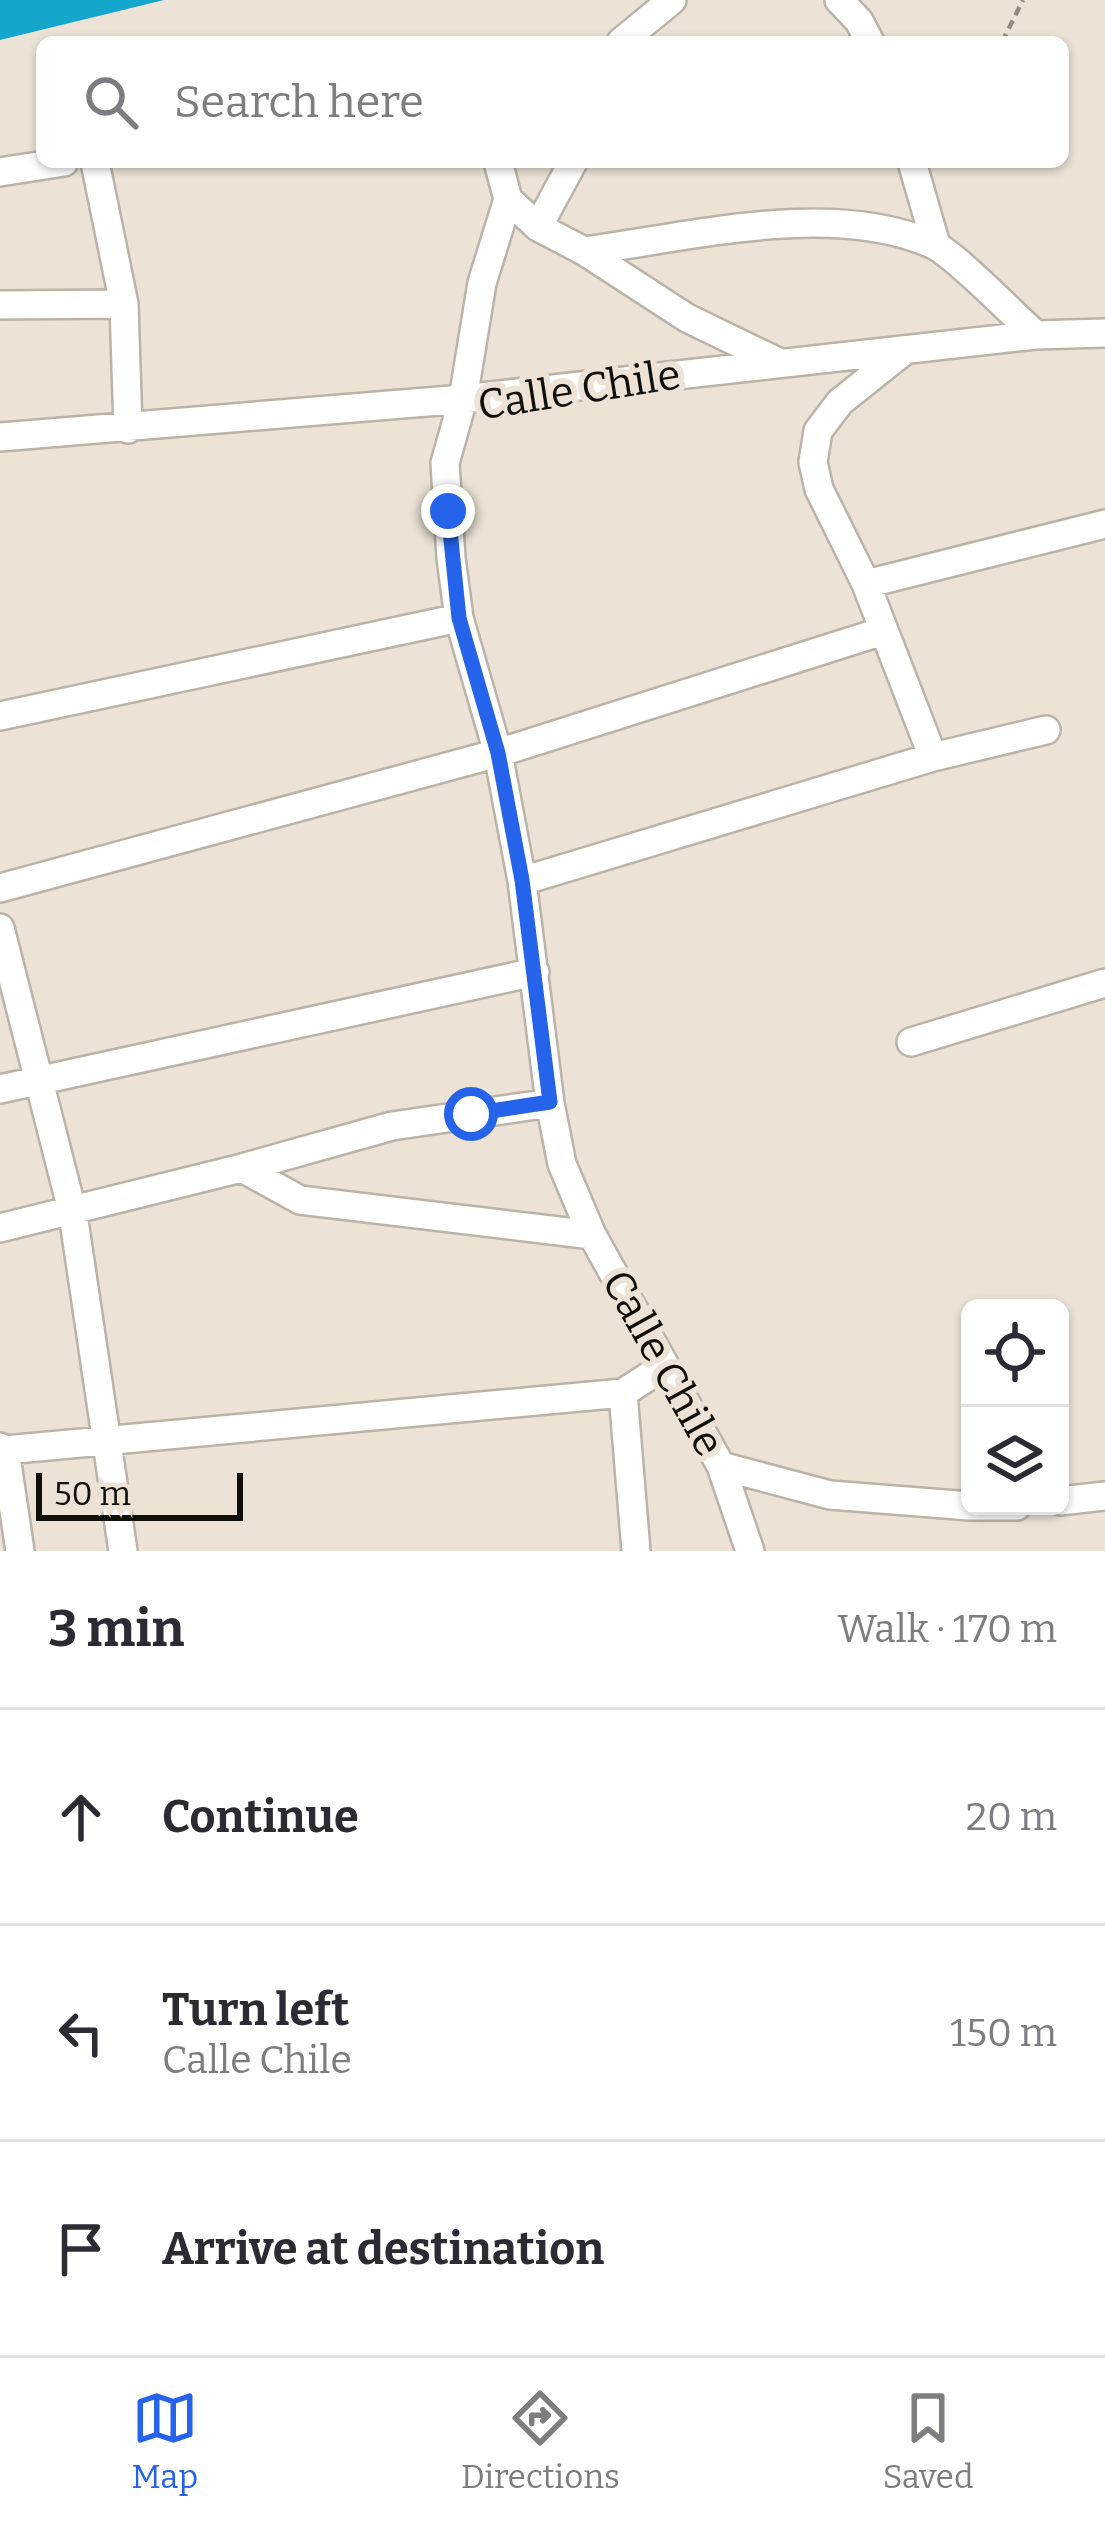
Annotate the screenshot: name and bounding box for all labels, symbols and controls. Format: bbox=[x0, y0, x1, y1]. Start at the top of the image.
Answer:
search box bbox=[36, 36, 1069, 168]
icon: search bbox=[78, 69, 144, 135]
text: Search here bbox=[174, 75, 424, 129]
street label: Calle Chile bbox=[474, 349, 684, 431]
route end bbox=[421, 484, 475, 538]
route start bbox=[444, 1087, 498, 1141]
street label: Calle Chile bbox=[592, 1262, 734, 1464]
map controls bbox=[961, 1299, 1069, 1515]
button: locate bbox=[961, 1299, 1069, 1407]
button: layers bbox=[961, 1407, 1069, 1515]
scale bar bbox=[36, 1467, 243, 1520]
text: 50 m bbox=[54, 1474, 131, 1514]
text: 3 min bbox=[48, 1598, 184, 1660]
text: Walk · 170 m bbox=[838, 1606, 1057, 1652]
icon: ahead bbox=[48, 1784, 114, 1850]
text: Continue bbox=[162, 1790, 359, 1844]
text: 20 m bbox=[966, 1794, 1057, 1840]
text: Turn left bbox=[162, 1983, 349, 2037]
icon: left bbox=[48, 2000, 114, 2066]
text: 150 m bbox=[950, 2010, 1057, 2056]
text: Calle Chile bbox=[162, 2037, 352, 2083]
icon: arrive bbox=[48, 2216, 114, 2282]
text: Arrive at destination bbox=[162, 2222, 604, 2276]
tab: Map bbox=[132, 2385, 198, 2497]
tab: Directions bbox=[461, 2385, 620, 2497]
tab: Saved bbox=[883, 2385, 973, 2497]

